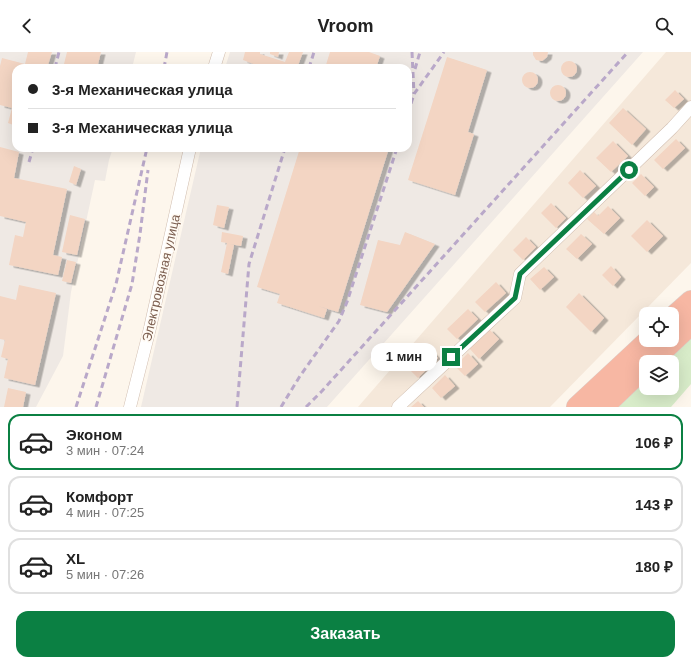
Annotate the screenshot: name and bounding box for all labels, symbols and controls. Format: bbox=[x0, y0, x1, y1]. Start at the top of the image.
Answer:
icon: back bbox=[16, 15, 38, 37]
icon: search bbox=[653, 15, 675, 37]
text: Vroom bbox=[317, 16, 374, 36]
text: 3-я Механическая улица bbox=[52, 81, 232, 98]
text: 3-я Механическая улица bbox=[52, 119, 232, 136]
route start bbox=[620, 161, 638, 179]
street label: Электровозная улица bbox=[139, 212, 183, 343]
map controls bbox=[639, 307, 679, 395]
button: locate bbox=[639, 307, 679, 347]
callout: 1 мин bbox=[371, 343, 437, 371]
route end bbox=[442, 348, 460, 366]
text: 1 мин bbox=[386, 349, 422, 364]
button: layers bbox=[639, 355, 679, 395]
icon: car bbox=[18, 424, 54, 460]
text: Эконом bbox=[66, 426, 122, 443]
text: 106 ₽ bbox=[635, 434, 673, 451]
text: 3 мин · 07:24 bbox=[66, 443, 144, 458]
icon: car bbox=[18, 486, 54, 522]
text: Комфорт bbox=[66, 488, 133, 505]
text: 143 ₽ bbox=[635, 496, 673, 513]
text: 4 мин · 07:25 bbox=[66, 505, 144, 520]
icon: car bbox=[18, 548, 54, 584]
text: XL bbox=[66, 550, 85, 567]
text: 180 ₽ bbox=[635, 558, 673, 575]
text: 5 мин · 07:26 bbox=[66, 567, 144, 582]
button: Заказать bbox=[16, 611, 675, 657]

